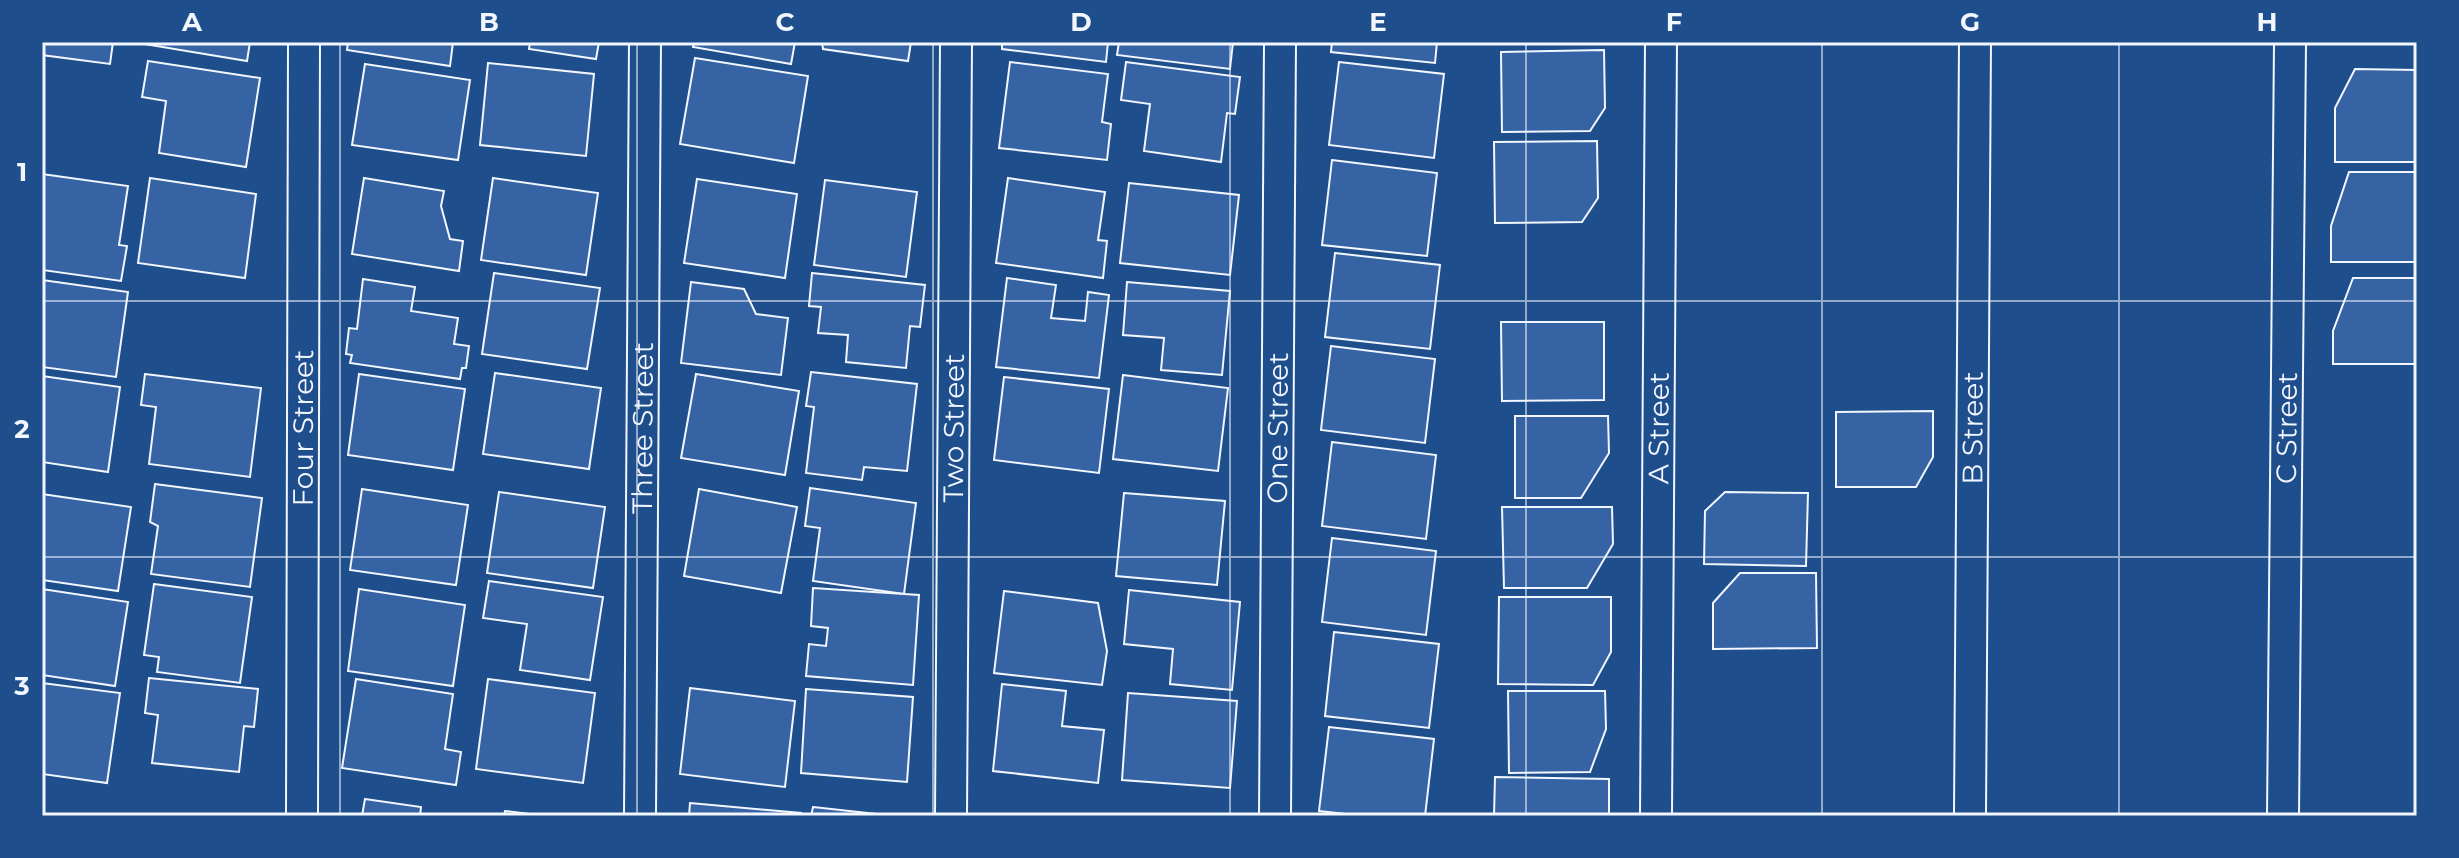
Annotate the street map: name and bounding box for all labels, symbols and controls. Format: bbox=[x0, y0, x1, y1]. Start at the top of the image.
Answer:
text: A bbox=[181, 6, 203, 38]
text: B bbox=[479, 6, 499, 38]
text: C bbox=[776, 6, 795, 38]
text: D bbox=[1070, 6, 1092, 38]
text: E bbox=[1369, 6, 1387, 38]
text: F bbox=[1666, 6, 1682, 38]
text: G bbox=[1960, 6, 1980, 38]
text: H bbox=[2256, 6, 2278, 38]
text: 1 bbox=[17, 156, 27, 188]
street label: Three Street bbox=[625, 342, 660, 514]
street label: Four Street bbox=[286, 350, 320, 506]
street label: One Street bbox=[1260, 352, 1295, 504]
street label: Two Street bbox=[936, 353, 971, 503]
street label: B Street bbox=[1955, 371, 1990, 485]
street label: A Street bbox=[1641, 372, 1676, 484]
street label: C Street bbox=[2269, 372, 2304, 484]
text: 2 bbox=[14, 413, 30, 445]
text: 3 bbox=[13, 670, 30, 702]

